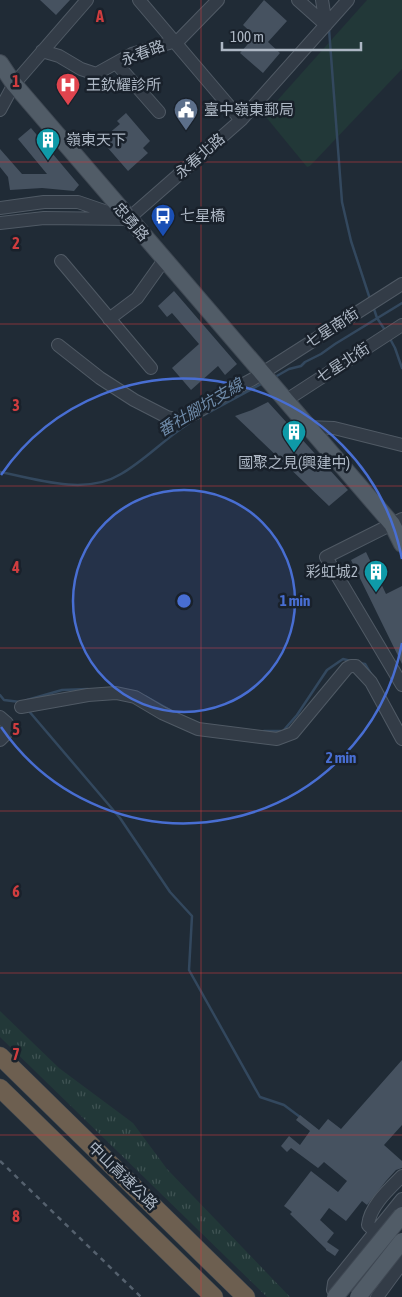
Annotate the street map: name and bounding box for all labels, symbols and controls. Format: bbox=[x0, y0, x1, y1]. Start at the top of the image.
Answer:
text: A bbox=[95, 7, 104, 25]
scale bar bbox=[222, 20, 361, 52]
text: 100 m bbox=[230, 28, 264, 45]
street label: 永春路 bbox=[119, 37, 167, 69]
text: 1 bbox=[12, 72, 20, 90]
hospital icon: 王欽耀診所 bbox=[55, 72, 81, 106]
place label: 王欽耀診所 bbox=[86, 76, 161, 93]
public building icon: 臺中嶺東郵局 bbox=[173, 97, 199, 131]
place label: 臺中嶺東郵局 bbox=[204, 101, 294, 118]
building icon: 嶺東天下 bbox=[35, 127, 61, 161]
street label: 永春北路 bbox=[171, 130, 228, 182]
place label: 嶺東天下 bbox=[66, 131, 126, 148]
street label: 忠勇路 bbox=[110, 199, 153, 244]
bus stop icon: 七星橋 bbox=[150, 203, 176, 237]
place label: 七星橋 bbox=[180, 207, 225, 224]
text: 2 bbox=[12, 234, 20, 252]
street label: 七星南街 bbox=[302, 304, 362, 351]
street label: 七星北街 bbox=[313, 339, 373, 386]
water label: 番社腳坑支線 bbox=[154, 374, 247, 439]
text: 3 bbox=[12, 396, 20, 414]
building icon: 國聚之見(興建中) bbox=[281, 419, 307, 453]
place label: 國聚之見(興建中) bbox=[238, 454, 350, 471]
text: 4 bbox=[11, 558, 20, 576]
building icon: 彩虹城2 bbox=[363, 559, 389, 593]
place label: 彩虹城2 bbox=[306, 563, 358, 580]
centre of rings bbox=[175, 592, 193, 610]
text: 1 min bbox=[280, 592, 310, 609]
text: 5 bbox=[12, 720, 20, 738]
text: 2 min bbox=[326, 749, 356, 766]
text: 6 bbox=[12, 882, 20, 900]
text: 7 bbox=[12, 1045, 20, 1063]
street label: 中山高速公路 bbox=[85, 1138, 162, 1213]
text: 8 bbox=[12, 1207, 20, 1225]

